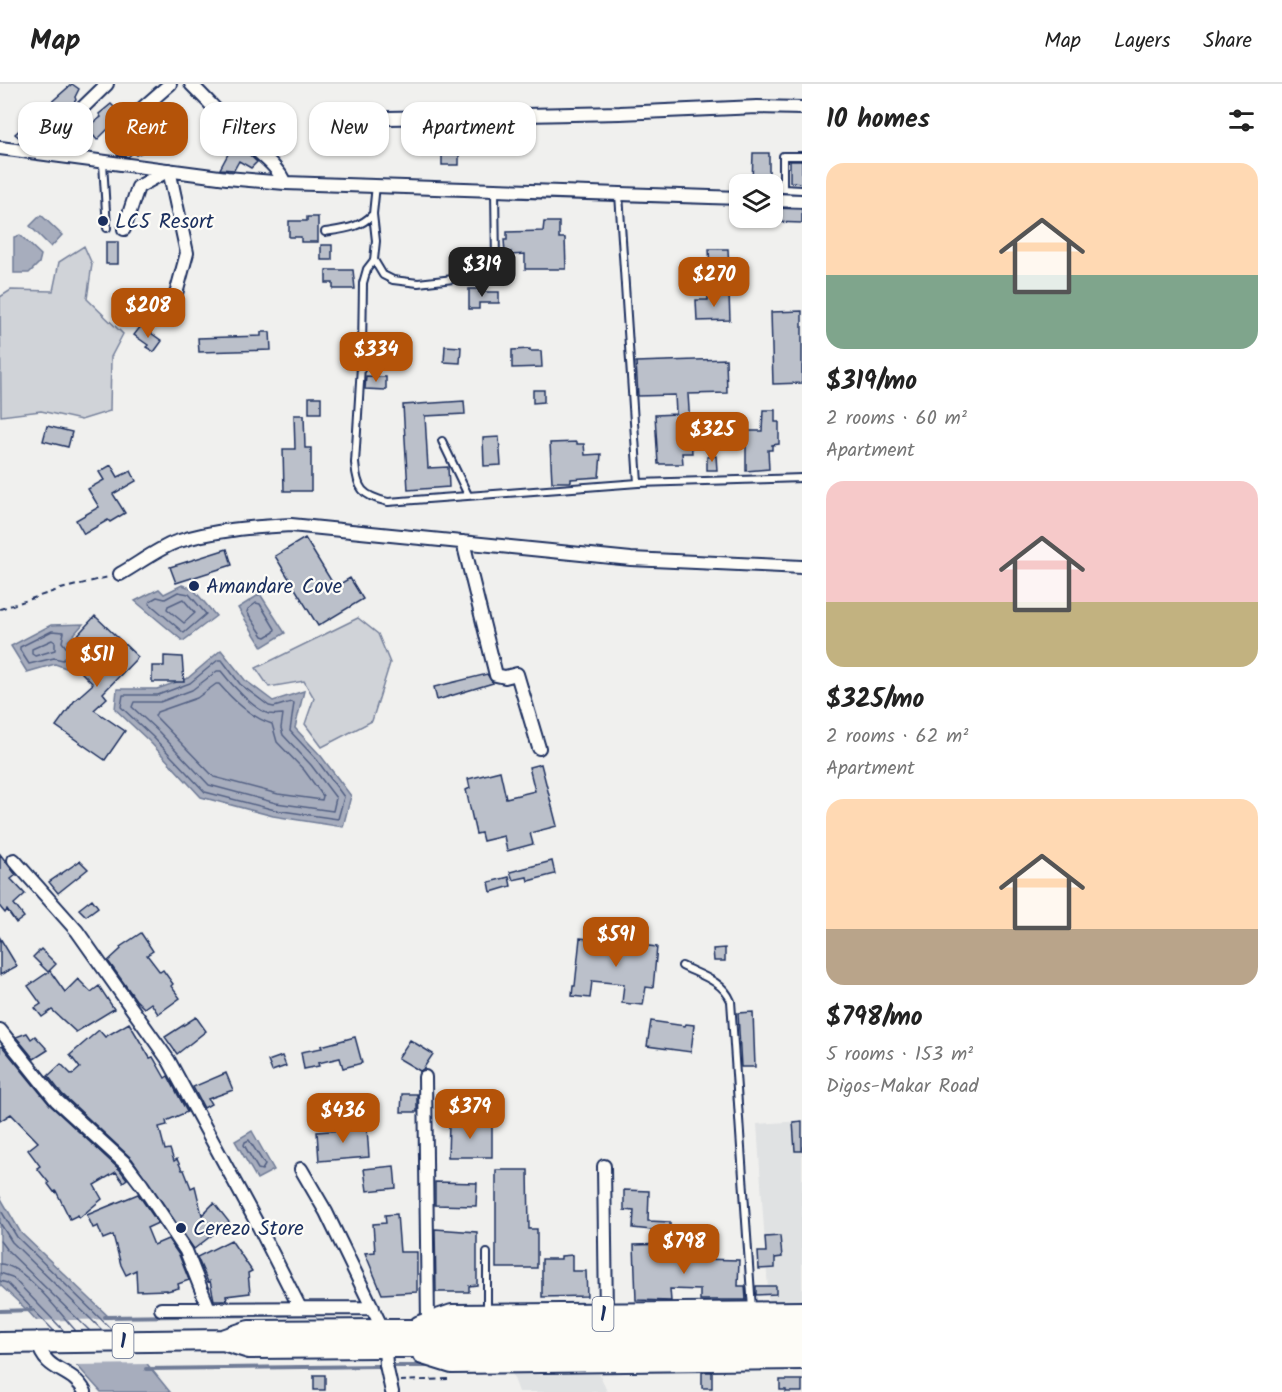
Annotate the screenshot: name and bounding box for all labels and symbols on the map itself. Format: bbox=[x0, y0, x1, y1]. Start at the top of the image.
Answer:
place label: LC5 Resort bbox=[115, 206, 215, 239]
marker: LC5 Resort bbox=[96, 214, 110, 228]
pin: $319 bbox=[446, 247, 518, 298]
pin: $270 bbox=[678, 257, 750, 308]
pin: $208 bbox=[112, 288, 184, 339]
pin: $334 bbox=[340, 332, 412, 383]
pin: $325 bbox=[676, 412, 748, 463]
place label: Amandare Cove bbox=[206, 571, 343, 604]
marker: Amandare Cove bbox=[187, 579, 201, 593]
pin: $511 bbox=[61, 637, 133, 688]
pin: $591 bbox=[580, 917, 652, 968]
pin: $379 bbox=[434, 1089, 506, 1140]
pin: $436 bbox=[307, 1093, 379, 1144]
place label: Cerezo Store bbox=[193, 1213, 304, 1246]
marker: Cerezo Store bbox=[174, 1221, 188, 1235]
pin: $798 bbox=[648, 1224, 720, 1275]
road number: 1 bbox=[592, 1297, 614, 1331]
road number: 1 bbox=[112, 1324, 134, 1358]

